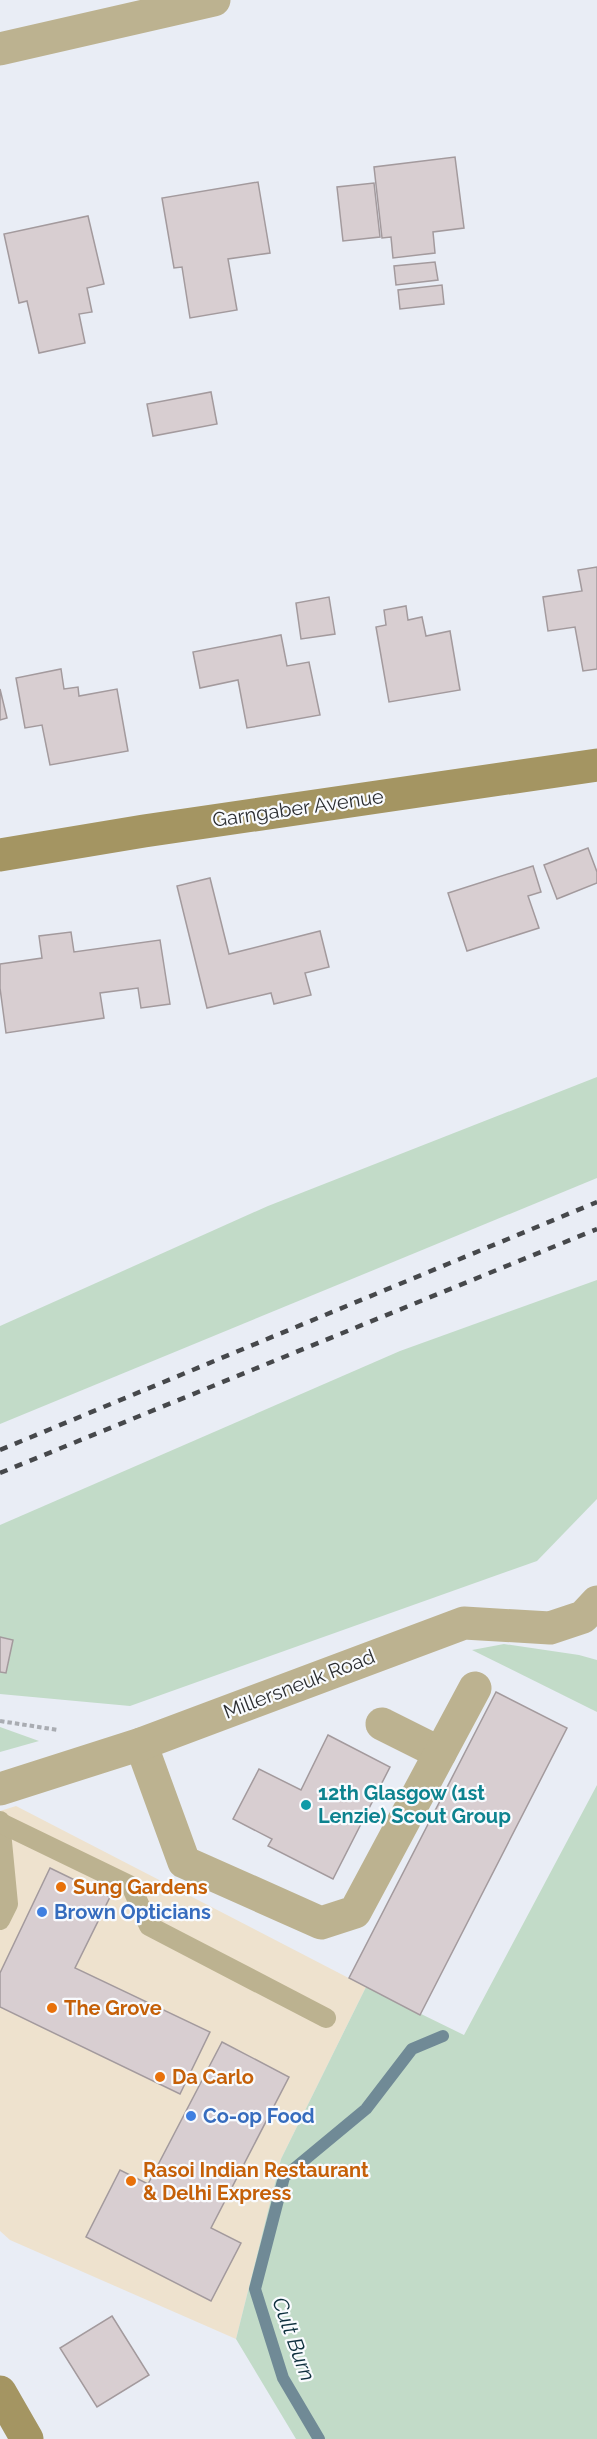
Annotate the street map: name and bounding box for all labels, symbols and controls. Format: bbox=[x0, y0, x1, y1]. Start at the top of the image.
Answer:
street label: Garngaber Avenue bbox=[211, 784, 385, 832]
street label: Millersneuk Road bbox=[220, 1644, 378, 1724]
place label: 12th Glasgow (1st Lenzie) Scout Group bbox=[318, 1781, 511, 1828]
marker: 12th Glasgow (1st Lenzie) Scout Group bbox=[299, 1798, 313, 1812]
place label: Sung Gardens bbox=[73, 1875, 208, 1899]
marker: Sung Gardens bbox=[54, 1880, 68, 1894]
place label: Brown Opticians bbox=[54, 1900, 211, 1924]
marker: Brown Opticians bbox=[35, 1905, 49, 1919]
place label: The Grove bbox=[64, 1996, 162, 2020]
marker: The Grove bbox=[45, 2001, 59, 2015]
place label: Da Carlo bbox=[172, 2065, 254, 2089]
marker: Da Carlo bbox=[153, 2070, 167, 2084]
place label: Co-op Food bbox=[203, 2104, 315, 2128]
marker: Co-op Food bbox=[184, 2109, 198, 2123]
place label: Rasoi Indian Restaurant & Delhi Express bbox=[143, 2158, 369, 2205]
marker: Rasoi Indian Restaurant & Delhi Express bbox=[124, 2174, 138, 2188]
water label: Cult Burn bbox=[267, 2294, 321, 2384]

